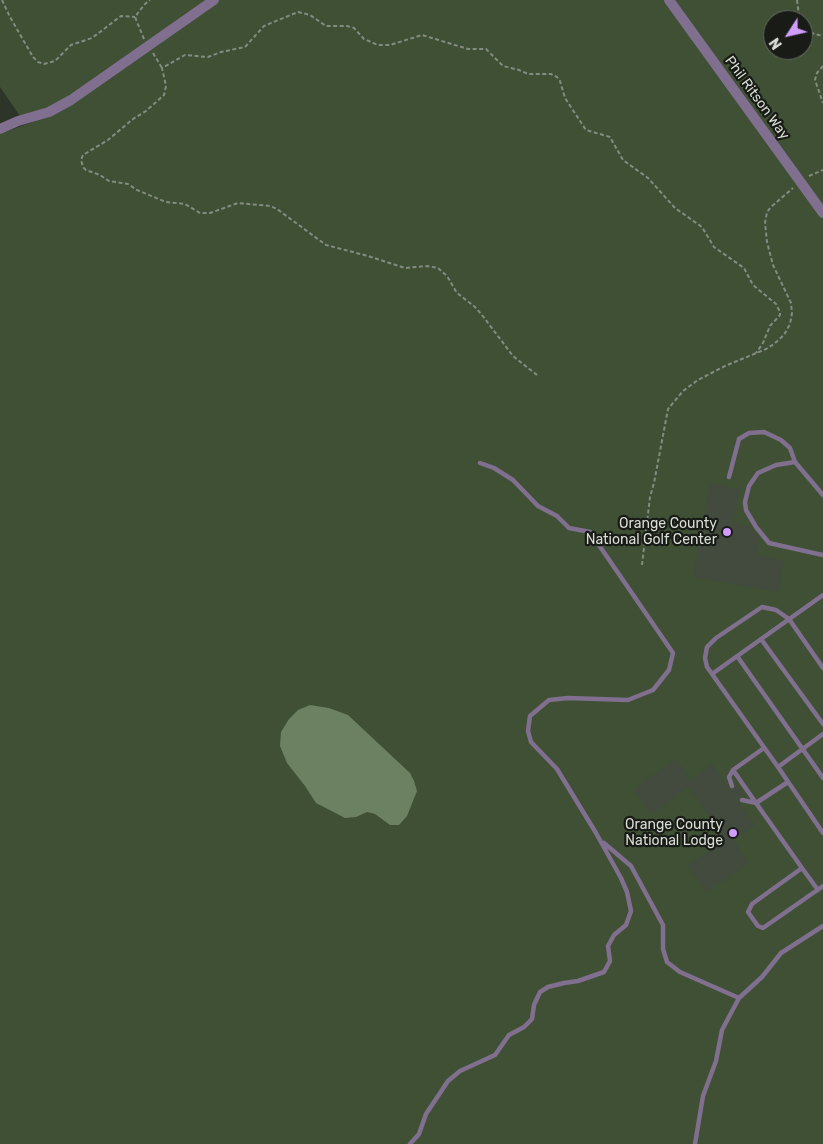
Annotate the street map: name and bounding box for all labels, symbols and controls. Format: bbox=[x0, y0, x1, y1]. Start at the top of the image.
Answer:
north arrow bbox=[763, 10, 813, 60]
text: N bbox=[766, 34, 786, 52]
street label: Phil Ritson Way bbox=[721, 53, 793, 143]
place label: Orange County National Golf Center bbox=[586, 516, 717, 548]
marker: Orange County National Golf Center bbox=[721, 526, 733, 538]
place label: Orange County National Lodge bbox=[625, 817, 723, 850]
marker: Orange County National Lodge bbox=[727, 827, 739, 839]

